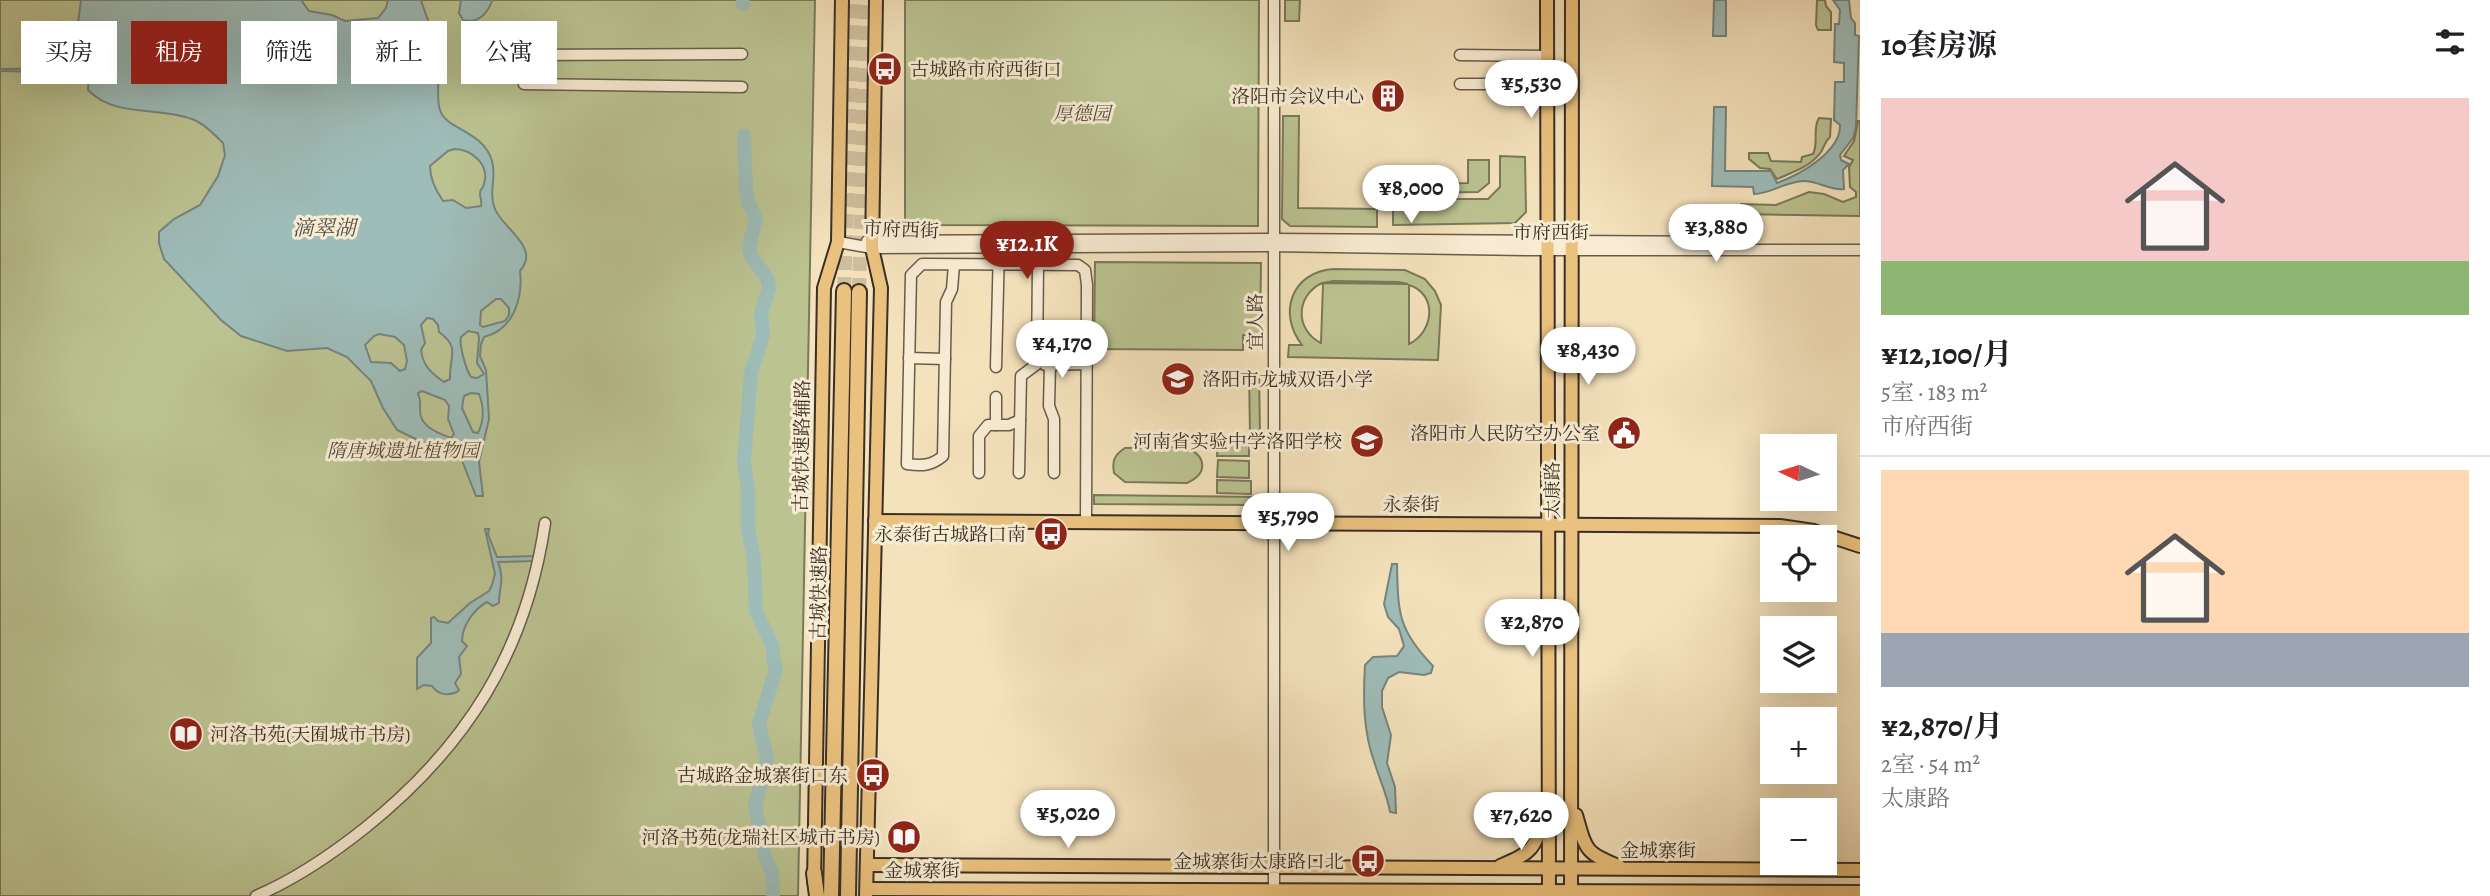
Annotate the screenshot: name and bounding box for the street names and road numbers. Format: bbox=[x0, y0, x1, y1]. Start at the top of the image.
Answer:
street label: 市府西街 bbox=[863, 216, 939, 244]
street label: 市府西街 bbox=[1513, 220, 1589, 246]
street label: 宜人路 bbox=[1243, 293, 1269, 351]
street label: 古城快速路辅路 bbox=[788, 379, 816, 513]
street label: 太康路 bbox=[1540, 461, 1566, 519]
street label: 永泰街 bbox=[1382, 492, 1440, 518]
street label: 古城快速路 bbox=[805, 545, 833, 641]
street label: 金城寨街 bbox=[1620, 838, 1696, 864]
street label: 金城寨街 bbox=[884, 858, 960, 884]

